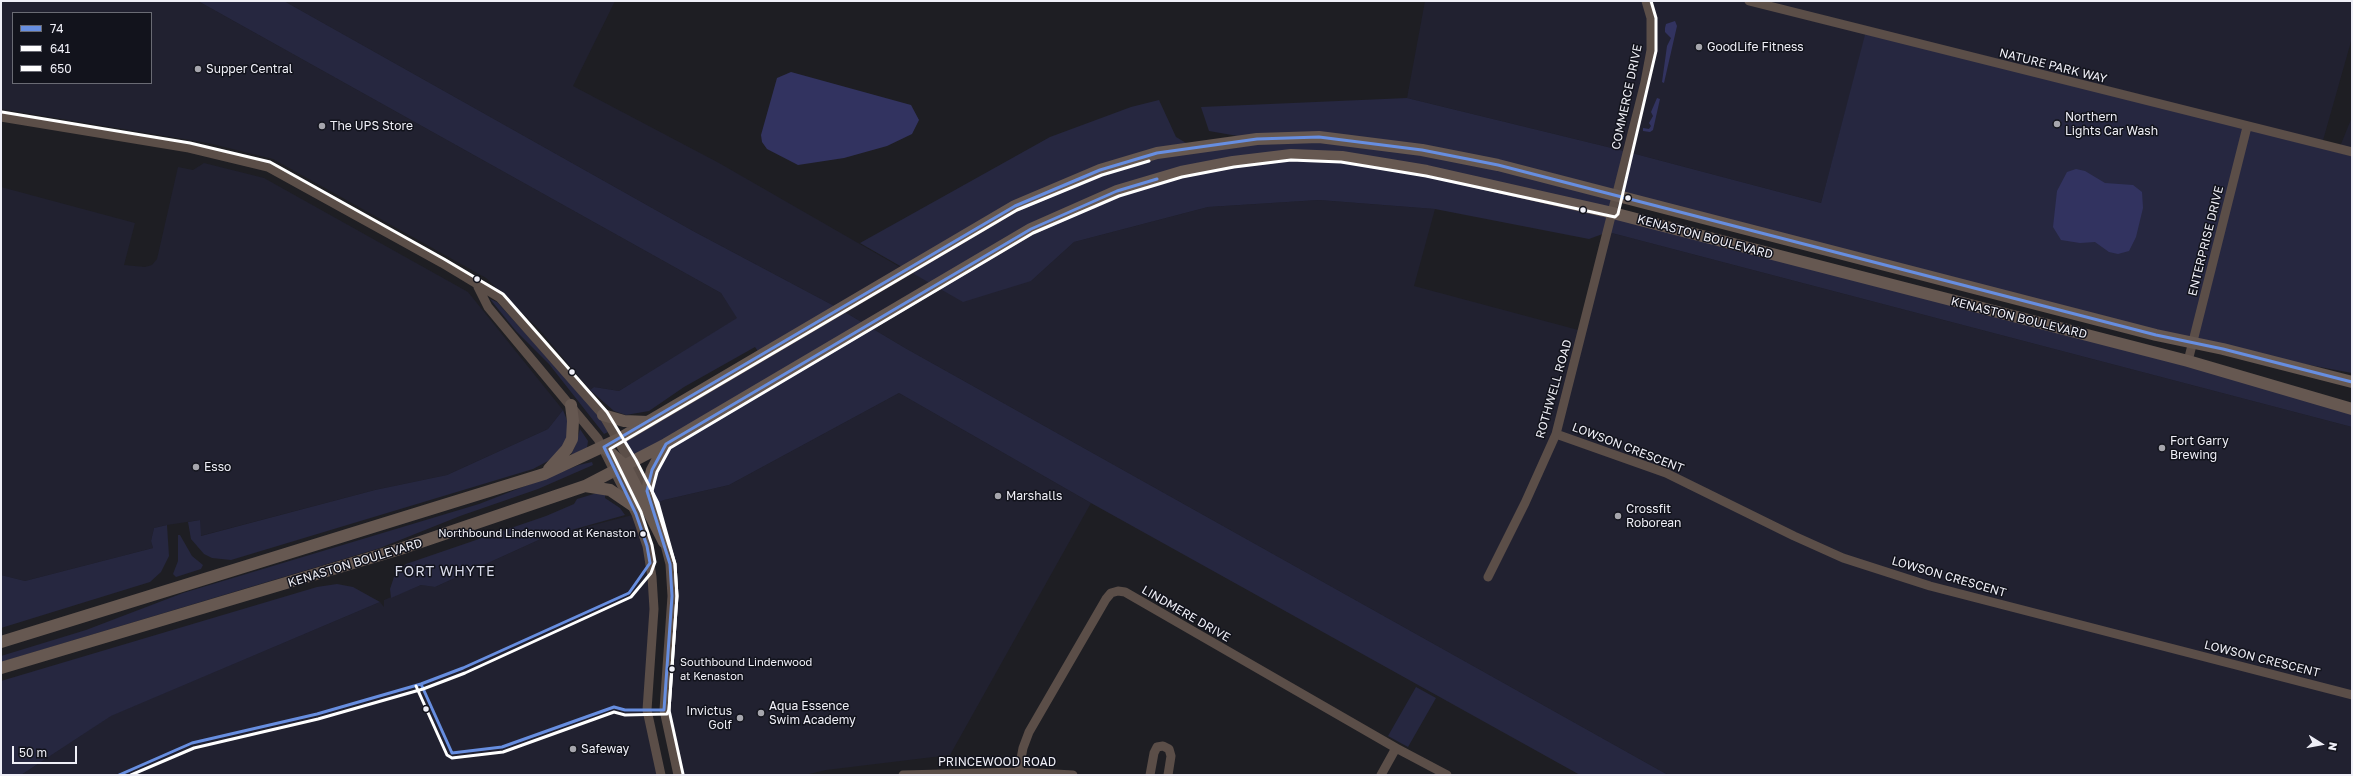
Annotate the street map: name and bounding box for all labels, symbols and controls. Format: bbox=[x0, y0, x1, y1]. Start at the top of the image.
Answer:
legend bbox=[12, 12, 152, 84]
text: 74 bbox=[50, 21, 64, 36]
place label: GoodLife Fitness bbox=[1707, 40, 1804, 54]
text: 641 bbox=[50, 41, 70, 56]
marker: GoodLife Fitness bbox=[1694, 42, 1704, 52]
street label: COMMERCE DRIVE bbox=[1609, 43, 1645, 151]
street label: NATURE PARK WAY bbox=[1998, 46, 2108, 86]
text: 650 bbox=[50, 61, 72, 76]
place label: Supper Central bbox=[206, 62, 293, 76]
marker: Supper Central bbox=[193, 64, 203, 74]
place label: Northern Lights Car Wash bbox=[2065, 110, 2158, 138]
place label: The UPS Store bbox=[330, 119, 413, 133]
marker: Northern Lights Car Wash bbox=[2052, 119, 2062, 129]
marker: The UPS Store bbox=[317, 121, 327, 131]
street label: ENTERPRISE DRIVE bbox=[2185, 185, 2227, 297]
unlabelled marker bbox=[1623, 193, 1633, 203]
unlabelled marker bbox=[1578, 205, 1588, 215]
street label: KENASTON BOULEVARD bbox=[1636, 212, 1774, 262]
unlabelled marker bbox=[472, 274, 482, 284]
street label: KENASTON BOULEVARD bbox=[1949, 294, 2089, 342]
street label: ROTHWELL ROAD bbox=[1533, 338, 1575, 440]
unlabelled marker bbox=[567, 367, 577, 377]
street label: LOWSON CRESCENT bbox=[1570, 420, 1686, 476]
place label: Fort Garry Brewing bbox=[2170, 434, 2229, 462]
marker: Fort Garry Brewing bbox=[2157, 443, 2167, 453]
place label: Esso bbox=[204, 460, 231, 474]
marker: Esso bbox=[191, 462, 201, 472]
place label: Marshalls bbox=[1006, 489, 1062, 503]
marker: Marshalls bbox=[993, 491, 1003, 501]
place label: Crossfit Roborean bbox=[1626, 502, 1681, 530]
marker: Crossfit Roborean bbox=[1613, 511, 1623, 521]
place label: Northbound Lindenwood at Kenaston bbox=[438, 527, 636, 541]
marker: Northbound Lindenwood at Kenaston bbox=[638, 529, 648, 539]
street label: KENASTON BOULEVARD bbox=[286, 536, 424, 590]
street label: LOWSON CRESCENT bbox=[1890, 554, 2008, 600]
district label: FORT WHYTE bbox=[395, 564, 495, 580]
street label: LINDMERE DRIVE bbox=[1139, 583, 1233, 645]
street label: LOWSON CRESCENT bbox=[2203, 638, 2321, 680]
place label: Southbound Lindenwood at Kenaston bbox=[680, 656, 812, 682]
marker: Southbound Lindenwood at Kenaston bbox=[667, 664, 677, 674]
place label: Aqua Essence Swim Academy bbox=[769, 699, 856, 727]
unlabelled marker bbox=[421, 704, 431, 714]
place label: Invictus Golf bbox=[686, 704, 732, 732]
marker: Aqua Essence Swim Academy bbox=[756, 708, 766, 718]
marker: Invictus Golf bbox=[735, 713, 745, 723]
north arrow bbox=[2301, 724, 2341, 764]
scale bar bbox=[14, 738, 79, 764]
text: N bbox=[2326, 741, 2340, 752]
place label: Safeway bbox=[581, 742, 629, 756]
marker: Safeway bbox=[568, 744, 578, 754]
text: 50 m bbox=[19, 745, 47, 760]
street label: PRINCEWOOD ROAD bbox=[938, 755, 1056, 769]

